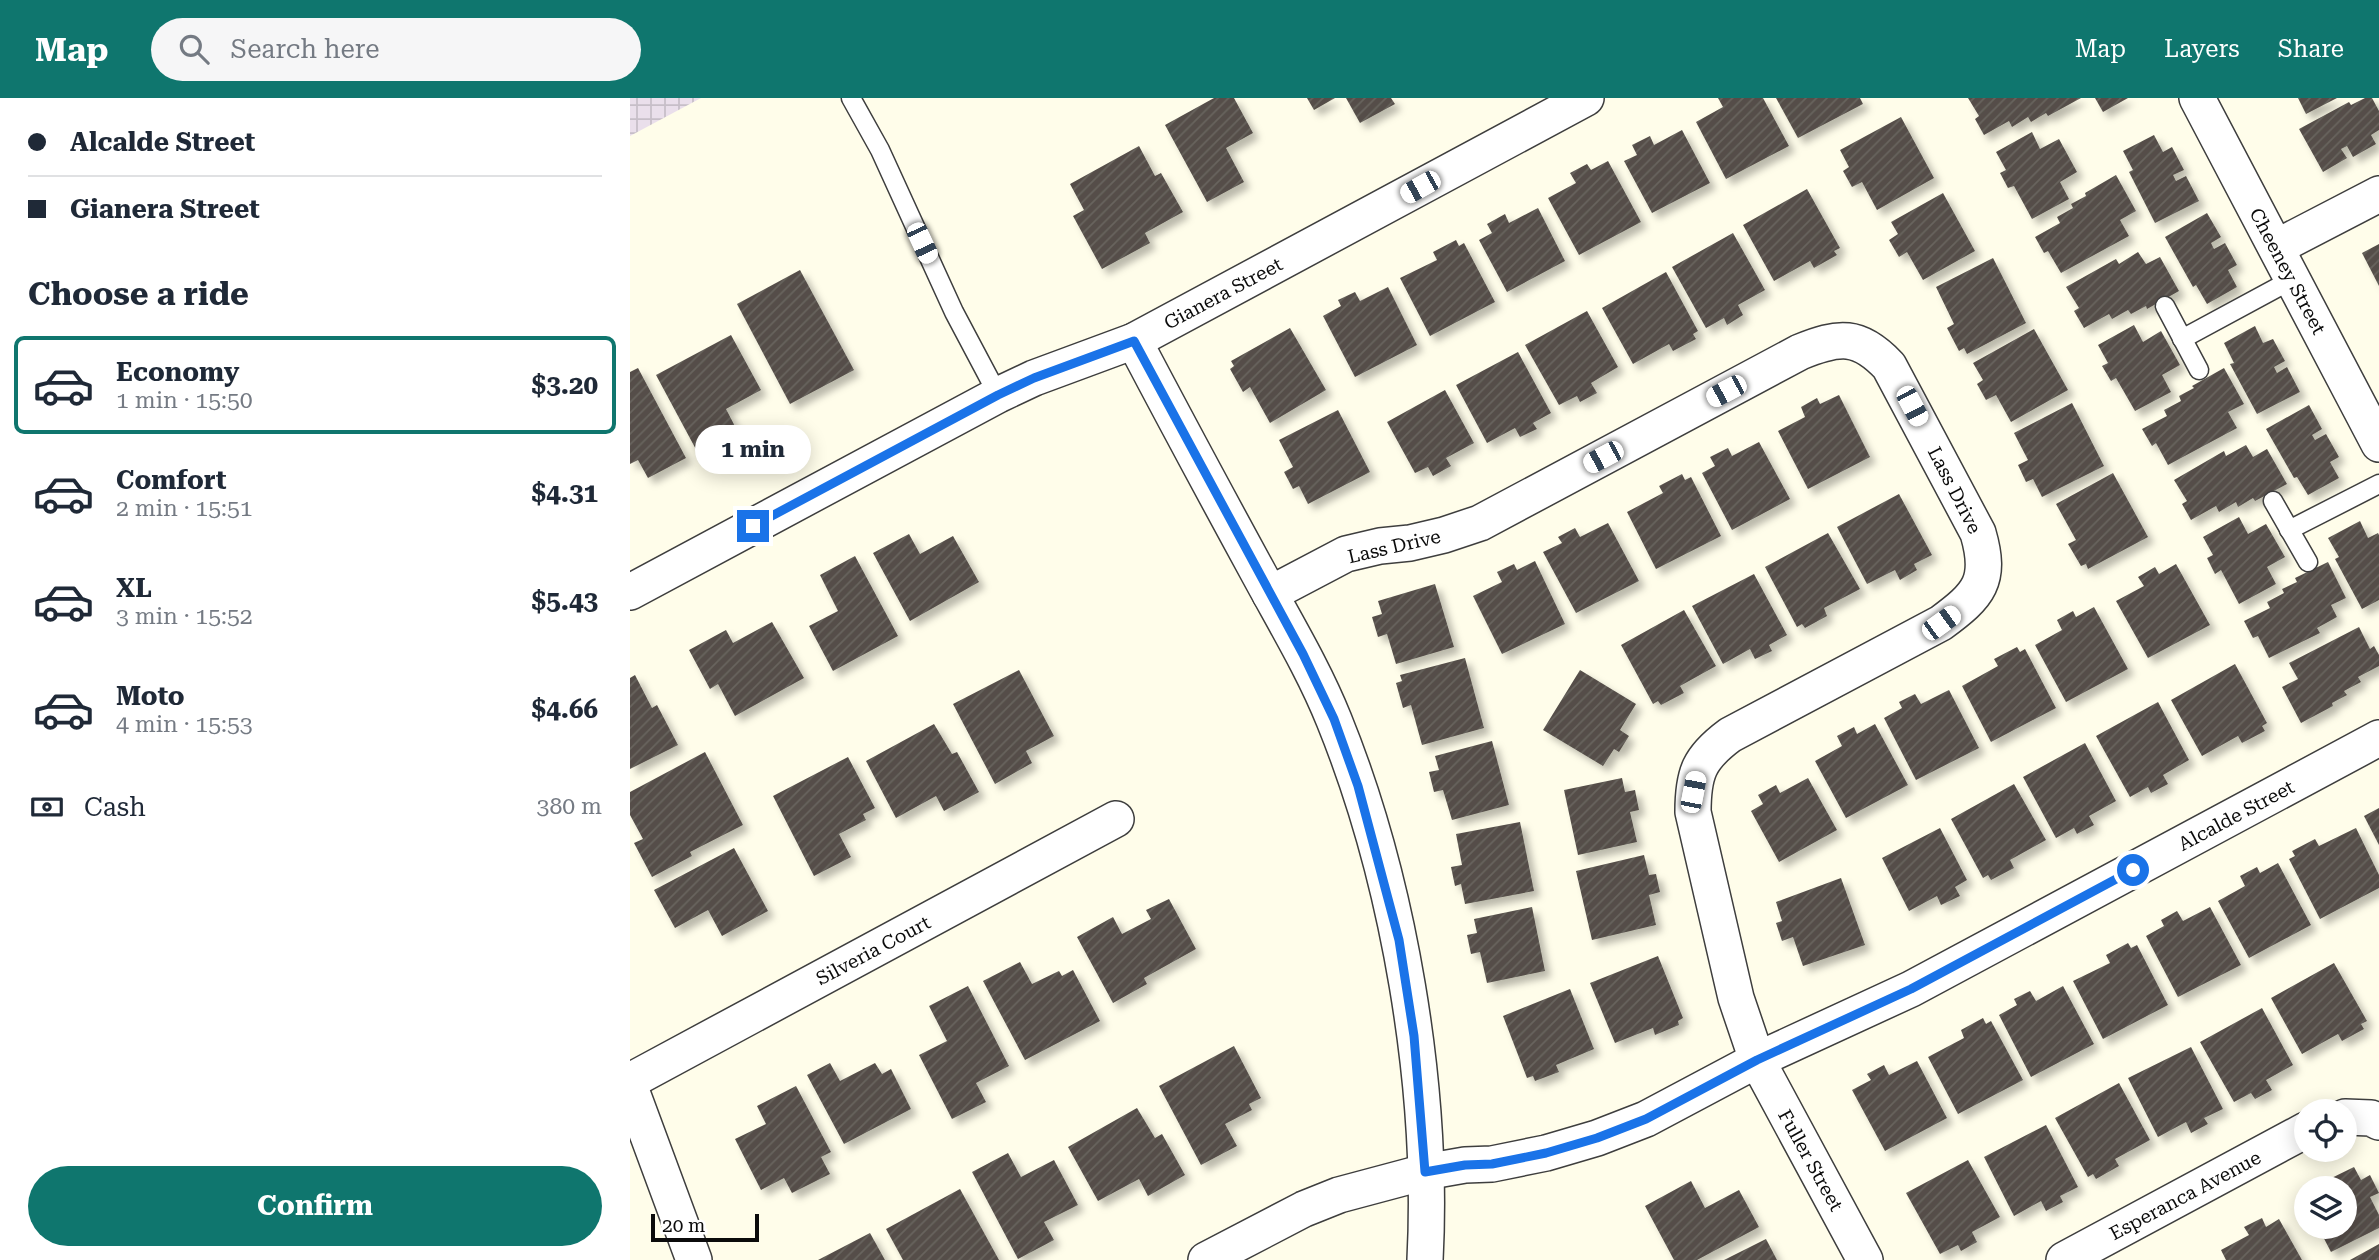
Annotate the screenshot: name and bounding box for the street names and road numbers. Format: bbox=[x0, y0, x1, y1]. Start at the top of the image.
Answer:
street label: Cheeney Street bbox=[2245, 204, 2331, 338]
street label: Gianera Street bbox=[1160, 253, 1286, 334]
street label: Lass Drive bbox=[1923, 443, 1986, 538]
street label: Lass Drive bbox=[1345, 525, 1443, 568]
street label: Alcalde Street bbox=[2174, 775, 2298, 856]
street label: Silveria Court bbox=[812, 911, 934, 990]
street label: Fuller Street bbox=[1773, 1105, 1848, 1215]
street label: Esperanca Avenue bbox=[2106, 1146, 2265, 1245]

